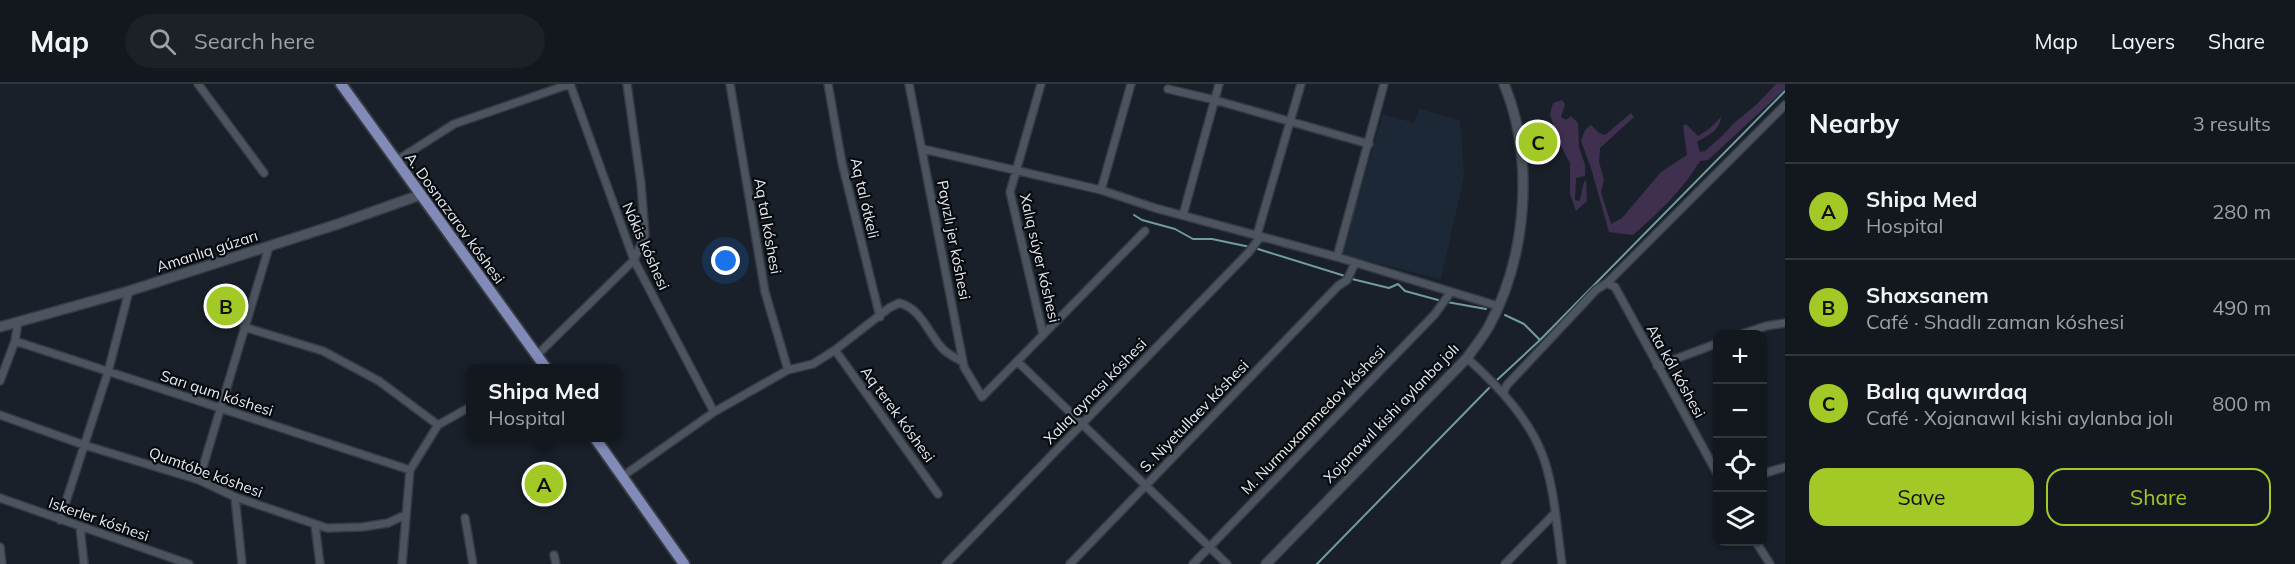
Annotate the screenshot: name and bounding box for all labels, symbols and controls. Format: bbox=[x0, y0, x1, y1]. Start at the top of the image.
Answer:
search box bbox=[125, 14, 545, 68]
text: Map bbox=[30, 24, 89, 59]
icon: search bbox=[146, 25, 179, 58]
text: Search here bbox=[194, 27, 315, 55]
text: Map bbox=[2035, 28, 2078, 54]
text: Layers bbox=[2111, 28, 2175, 54]
text: Share bbox=[2208, 28, 2265, 54]
text: Nearby bbox=[1809, 107, 1899, 140]
text: 3 results bbox=[2193, 111, 2271, 136]
pin: C bbox=[1518, 120, 1558, 164]
street label: A. Dosnazarov kóshesi bbox=[401, 149, 509, 287]
street label: Aq tal ótkeli bbox=[846, 156, 884, 240]
street label: Aq tal kóshesi bbox=[750, 177, 786, 275]
street label: Payızlı jer kóshesi bbox=[933, 179, 975, 301]
text: Shipa Med bbox=[1866, 185, 1977, 213]
street label: Xalıq súyer kóshesi bbox=[1016, 192, 1064, 324]
street label: Nókis kóshesi bbox=[618, 199, 674, 293]
text: A bbox=[1821, 199, 1836, 224]
text: 280 m bbox=[2212, 199, 2271, 224]
text: Hospital bbox=[1866, 213, 1943, 238]
street label: Amanlıq gúzarı bbox=[154, 226, 260, 276]
your location bbox=[711, 246, 740, 275]
text: Shaxsanem bbox=[1866, 281, 1989, 309]
pin: B bbox=[206, 284, 246, 328]
text: B bbox=[1822, 295, 1835, 320]
text: 490 m bbox=[2212, 295, 2271, 320]
text: Café · Shadlı zaman kóshesi bbox=[1866, 309, 2124, 334]
street label: Ata kól kóshesi bbox=[1642, 321, 1710, 421]
map controls bbox=[1713, 330, 1767, 546]
button: + bbox=[1713, 330, 1767, 384]
street label: Xalıq aynası kóshesi bbox=[1040, 334, 1150, 448]
street label: Xojanawıl kishi aylanba jolı bbox=[1319, 339, 1463, 487]
street label: M. Nurmuxammedov kóshesi bbox=[1237, 342, 1389, 498]
street label: S. Niyetullaev kóshesi bbox=[1135, 356, 1253, 476]
street label: Aq terek kóshesi bbox=[857, 362, 939, 466]
popup bbox=[466, 364, 622, 442]
street label: Sarı qum kóshesi bbox=[158, 366, 276, 420]
text: Shipa Med bbox=[488, 377, 600, 405]
text: Balıq quwırdaq bbox=[1866, 377, 2027, 405]
button: − bbox=[1713, 384, 1767, 438]
text: C bbox=[1822, 391, 1835, 416]
text: 800 m bbox=[2212, 391, 2271, 416]
text: Hospital bbox=[488, 405, 566, 430]
text: Café · Xojanawıl kishi aylanba jolı bbox=[1866, 405, 2173, 430]
button: locate bbox=[1713, 438, 1767, 492]
street label: Qumtóbe kóshesi bbox=[146, 443, 266, 501]
pin: A bbox=[524, 462, 564, 506]
button: Save bbox=[1809, 468, 2034, 526]
button: Share bbox=[2046, 468, 2271, 526]
button: layers bbox=[1713, 492, 1767, 546]
street label: Iskerler kóshesi bbox=[46, 493, 152, 545]

